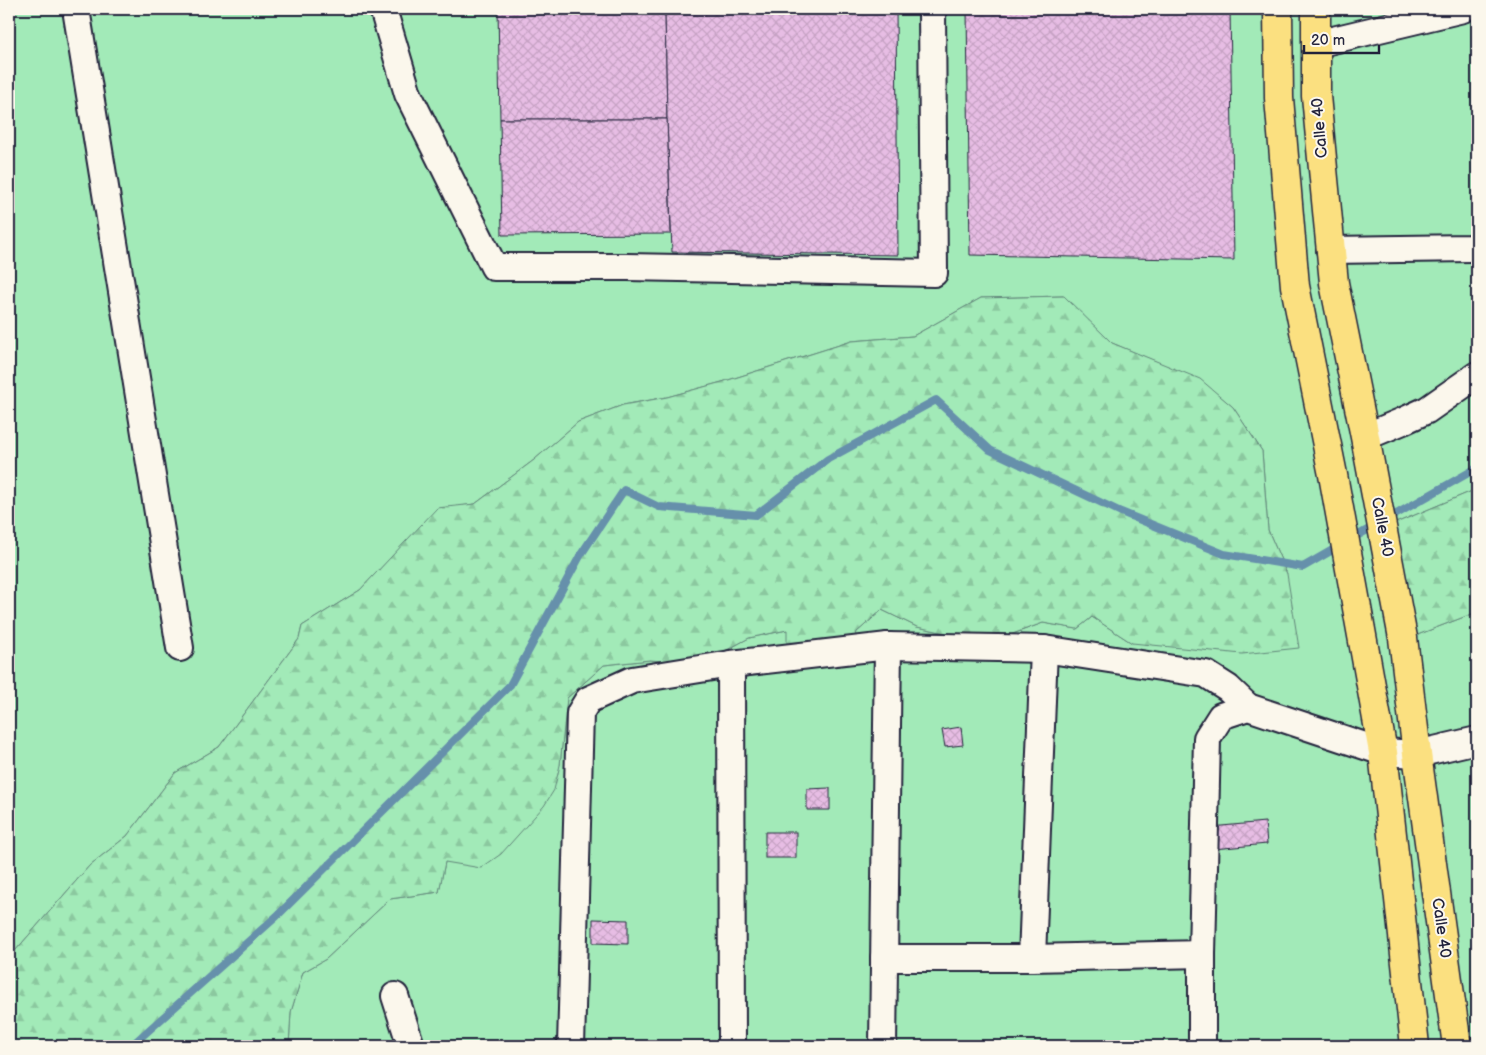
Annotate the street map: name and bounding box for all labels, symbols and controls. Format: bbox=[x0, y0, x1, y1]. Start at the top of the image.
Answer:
scale bar bbox=[1304, 22, 1378, 54]
text: 20 m bbox=[1311, 31, 1345, 50]
street label: Calle 40 bbox=[1308, 97, 1332, 159]
street label: Calle 40 bbox=[1367, 496, 1397, 558]
street label: Calle 40 bbox=[1427, 897, 1455, 959]

